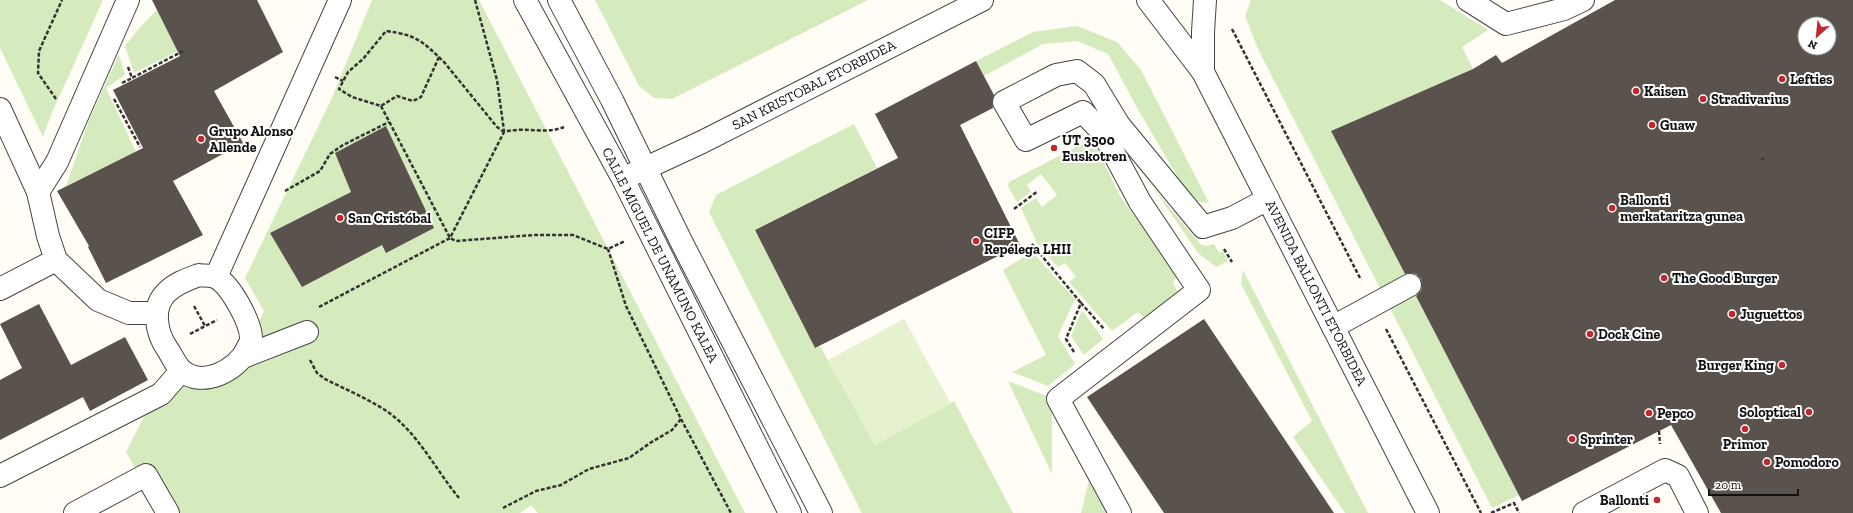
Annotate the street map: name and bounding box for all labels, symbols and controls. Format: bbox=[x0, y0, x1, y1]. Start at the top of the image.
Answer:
north arrow bbox=[1797, 16, 1837, 56]
street label: SAN KRISTOBAL ETORBIDEA bbox=[729, 36, 899, 134]
text: N bbox=[1805, 36, 1819, 52]
place label: Lefties bbox=[1790, 71, 1833, 88]
marker: Lefties bbox=[1777, 74, 1787, 84]
place label: Kaisen bbox=[1644, 83, 1687, 100]
marker: Kaisen bbox=[1631, 86, 1641, 96]
place label: Stradivarius bbox=[1711, 91, 1790, 108]
marker: Stradivarius bbox=[1698, 94, 1708, 104]
place label: Guaw bbox=[1660, 117, 1696, 134]
marker: Guaw bbox=[1647, 120, 1657, 130]
place label: Grupo Alonso Allende bbox=[209, 123, 294, 156]
place label: UT 3500 Euskotren bbox=[1062, 132, 1127, 165]
marker: Grupo Alonso Allende bbox=[196, 134, 206, 144]
marker: UT 3500 Euskotren bbox=[1049, 143, 1059, 153]
street label: CALLE MIGUEL DE UNAMUNO KALEA bbox=[598, 145, 722, 366]
place label: Ballonti merkataritza gunea bbox=[1620, 192, 1743, 225]
street label: AVENIDA BALLONTI ETORBIDEA bbox=[1262, 197, 1371, 390]
marker: Ballonti merkataritza gunea bbox=[1607, 203, 1617, 213]
place label: San Cristóbal bbox=[348, 210, 431, 227]
marker: San Cristóbal bbox=[335, 213, 345, 223]
place label: CIFP Repélega LHII bbox=[984, 225, 1071, 258]
marker: CIFP Repélega LHII bbox=[971, 236, 981, 246]
place label: The Good Burger bbox=[1672, 270, 1777, 287]
marker: The Good Burger bbox=[1659, 273, 1669, 283]
place label: Juguettos bbox=[1740, 306, 1803, 323]
marker: Juguettos bbox=[1727, 309, 1737, 319]
place label: Dock Cine bbox=[1598, 326, 1661, 343]
marker: Dock Cine bbox=[1585, 329, 1595, 339]
place label: Burger King bbox=[1698, 357, 1774, 374]
marker: Burger King bbox=[1777, 360, 1787, 370]
place label: Soloptical bbox=[1739, 404, 1801, 421]
place label: Pepco bbox=[1657, 405, 1694, 422]
marker: Soloptical bbox=[1804, 407, 1814, 417]
marker: Pepco bbox=[1644, 408, 1654, 418]
marker: Primor bbox=[1740, 424, 1750, 434]
place label: Sprinter bbox=[1580, 431, 1633, 448]
marker: Sprinter bbox=[1567, 434, 1577, 444]
place label: Primor bbox=[1723, 436, 1767, 453]
place label: Pomodoro bbox=[1775, 454, 1840, 471]
marker: Pomodoro bbox=[1762, 457, 1772, 467]
scale bar bbox=[1709, 471, 1798, 497]
text: 20 m bbox=[1715, 478, 1742, 492]
place label: Ballonti bbox=[1600, 492, 1649, 509]
marker: Ballonti bbox=[1652, 495, 1662, 505]

